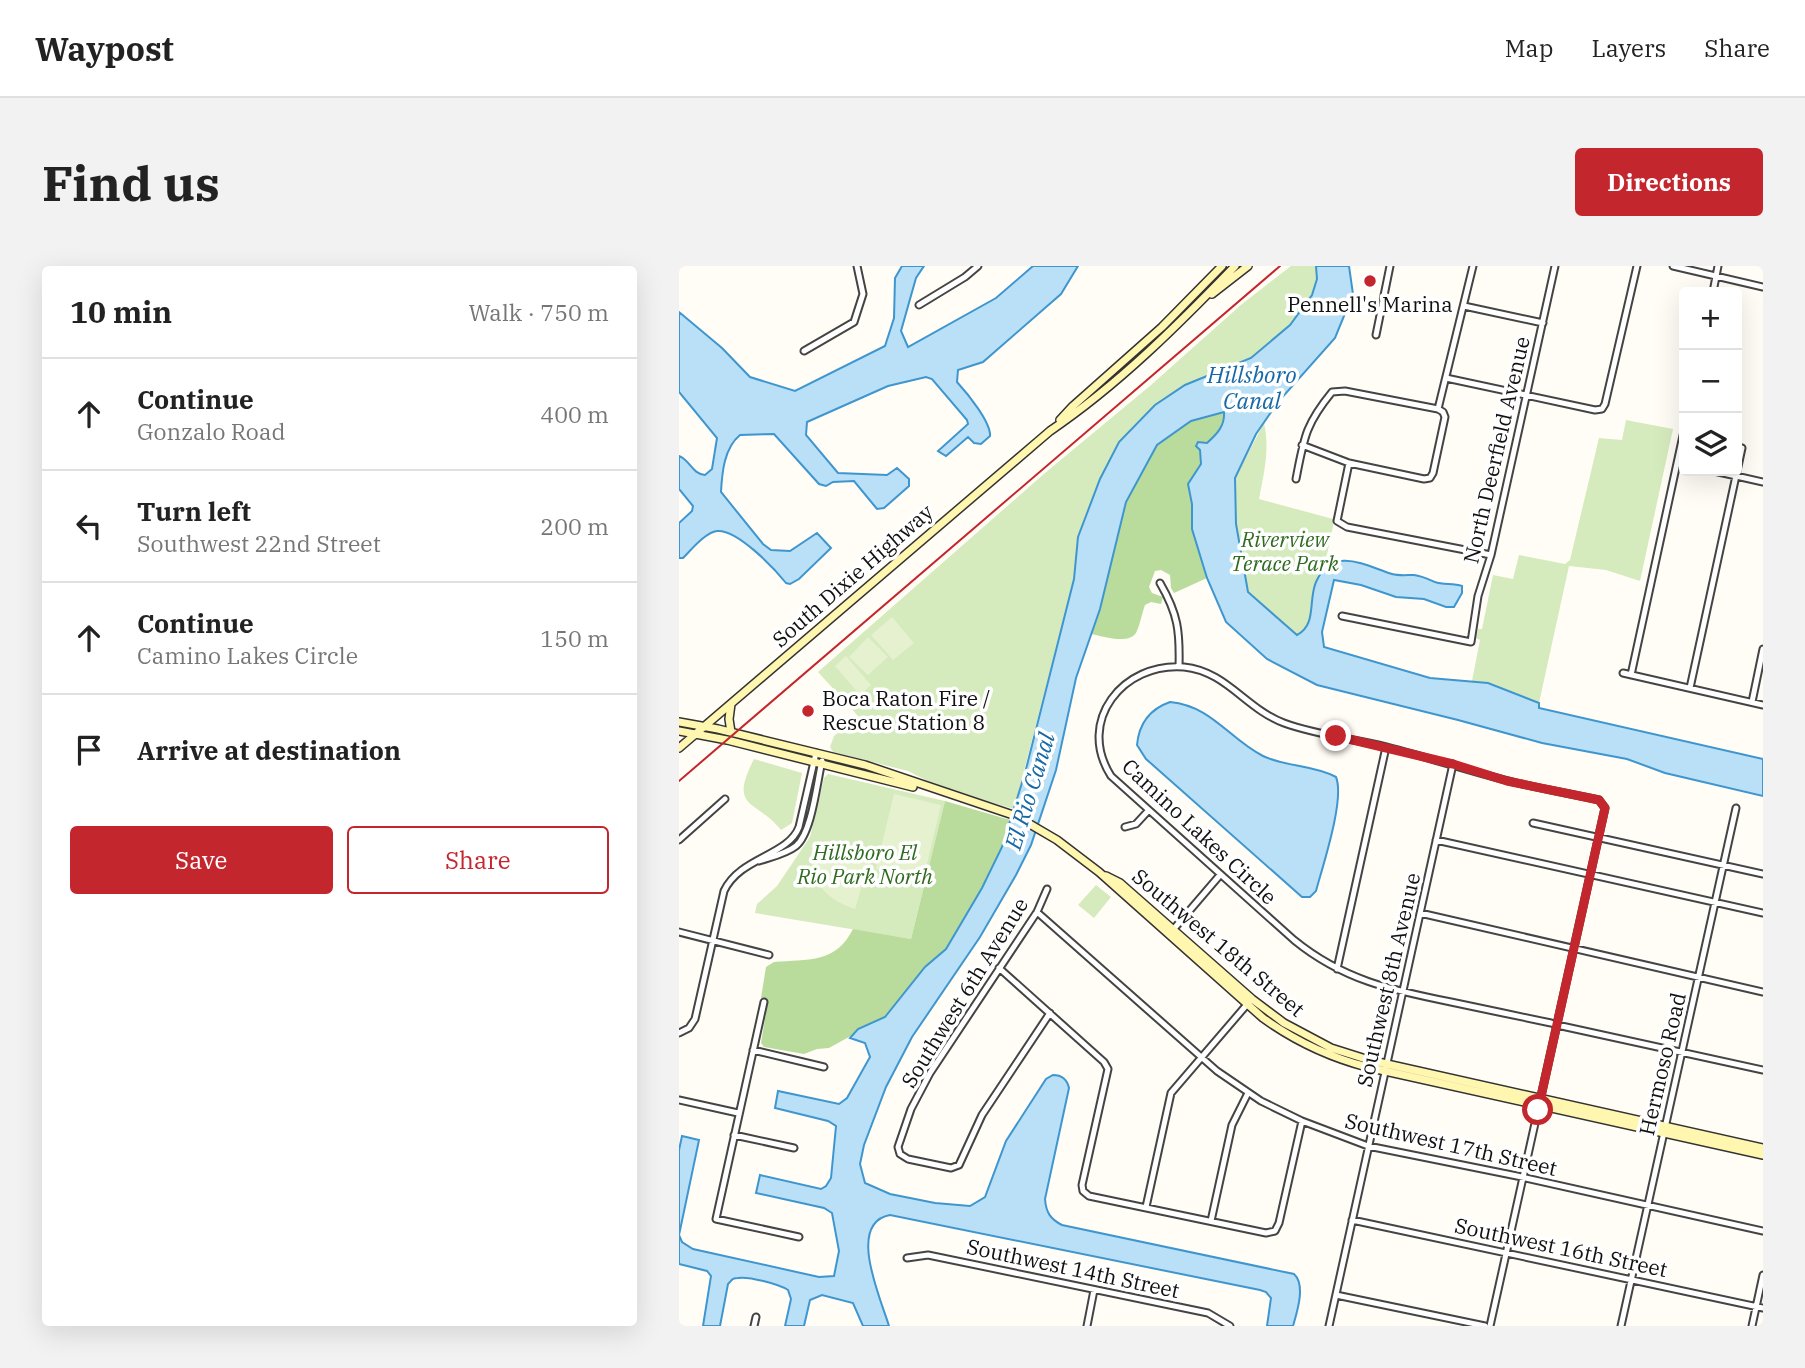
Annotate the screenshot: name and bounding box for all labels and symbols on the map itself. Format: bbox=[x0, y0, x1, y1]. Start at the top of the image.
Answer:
marker: Pennell's Marina bbox=[1362, 273, 1378, 289]
place label: Pennell's Marina bbox=[1287, 290, 1453, 318]
street label: North Deerfield Avenue bbox=[1456, 333, 1536, 566]
water label: Hillsboro Canal bbox=[1206, 359, 1297, 415]
street label: South Dixie Highway bbox=[766, 497, 939, 653]
park label: Riverview Terace Park bbox=[1231, 525, 1340, 577]
place label: Boca Raton Fire / Rescue Station 8 bbox=[822, 684, 991, 736]
marker: Boca Raton Fire / Rescue Station 8 bbox=[800, 703, 816, 719]
route end bbox=[1320, 720, 1351, 751]
water label: El Rio Canal bbox=[997, 728, 1061, 854]
street label: Camino Lakes Circle bbox=[1116, 752, 1283, 910]
park label: Hillsboro El Rio Park North bbox=[796, 838, 933, 890]
street label: Southwest 18th Street bbox=[1127, 862, 1311, 1023]
street label: Southwest 8th Avenue bbox=[1350, 870, 1426, 1090]
street label: Southwest 6th Avenue bbox=[894, 892, 1034, 1093]
street label: Hermoso Road bbox=[1632, 989, 1692, 1138]
route start bbox=[1522, 1094, 1553, 1125]
street label: Southwest 17th Street bbox=[1342, 1106, 1560, 1182]
street label: Southwest 16th Street bbox=[1452, 1211, 1670, 1283]
street label: Southwest 14th Street bbox=[964, 1232, 1182, 1304]

